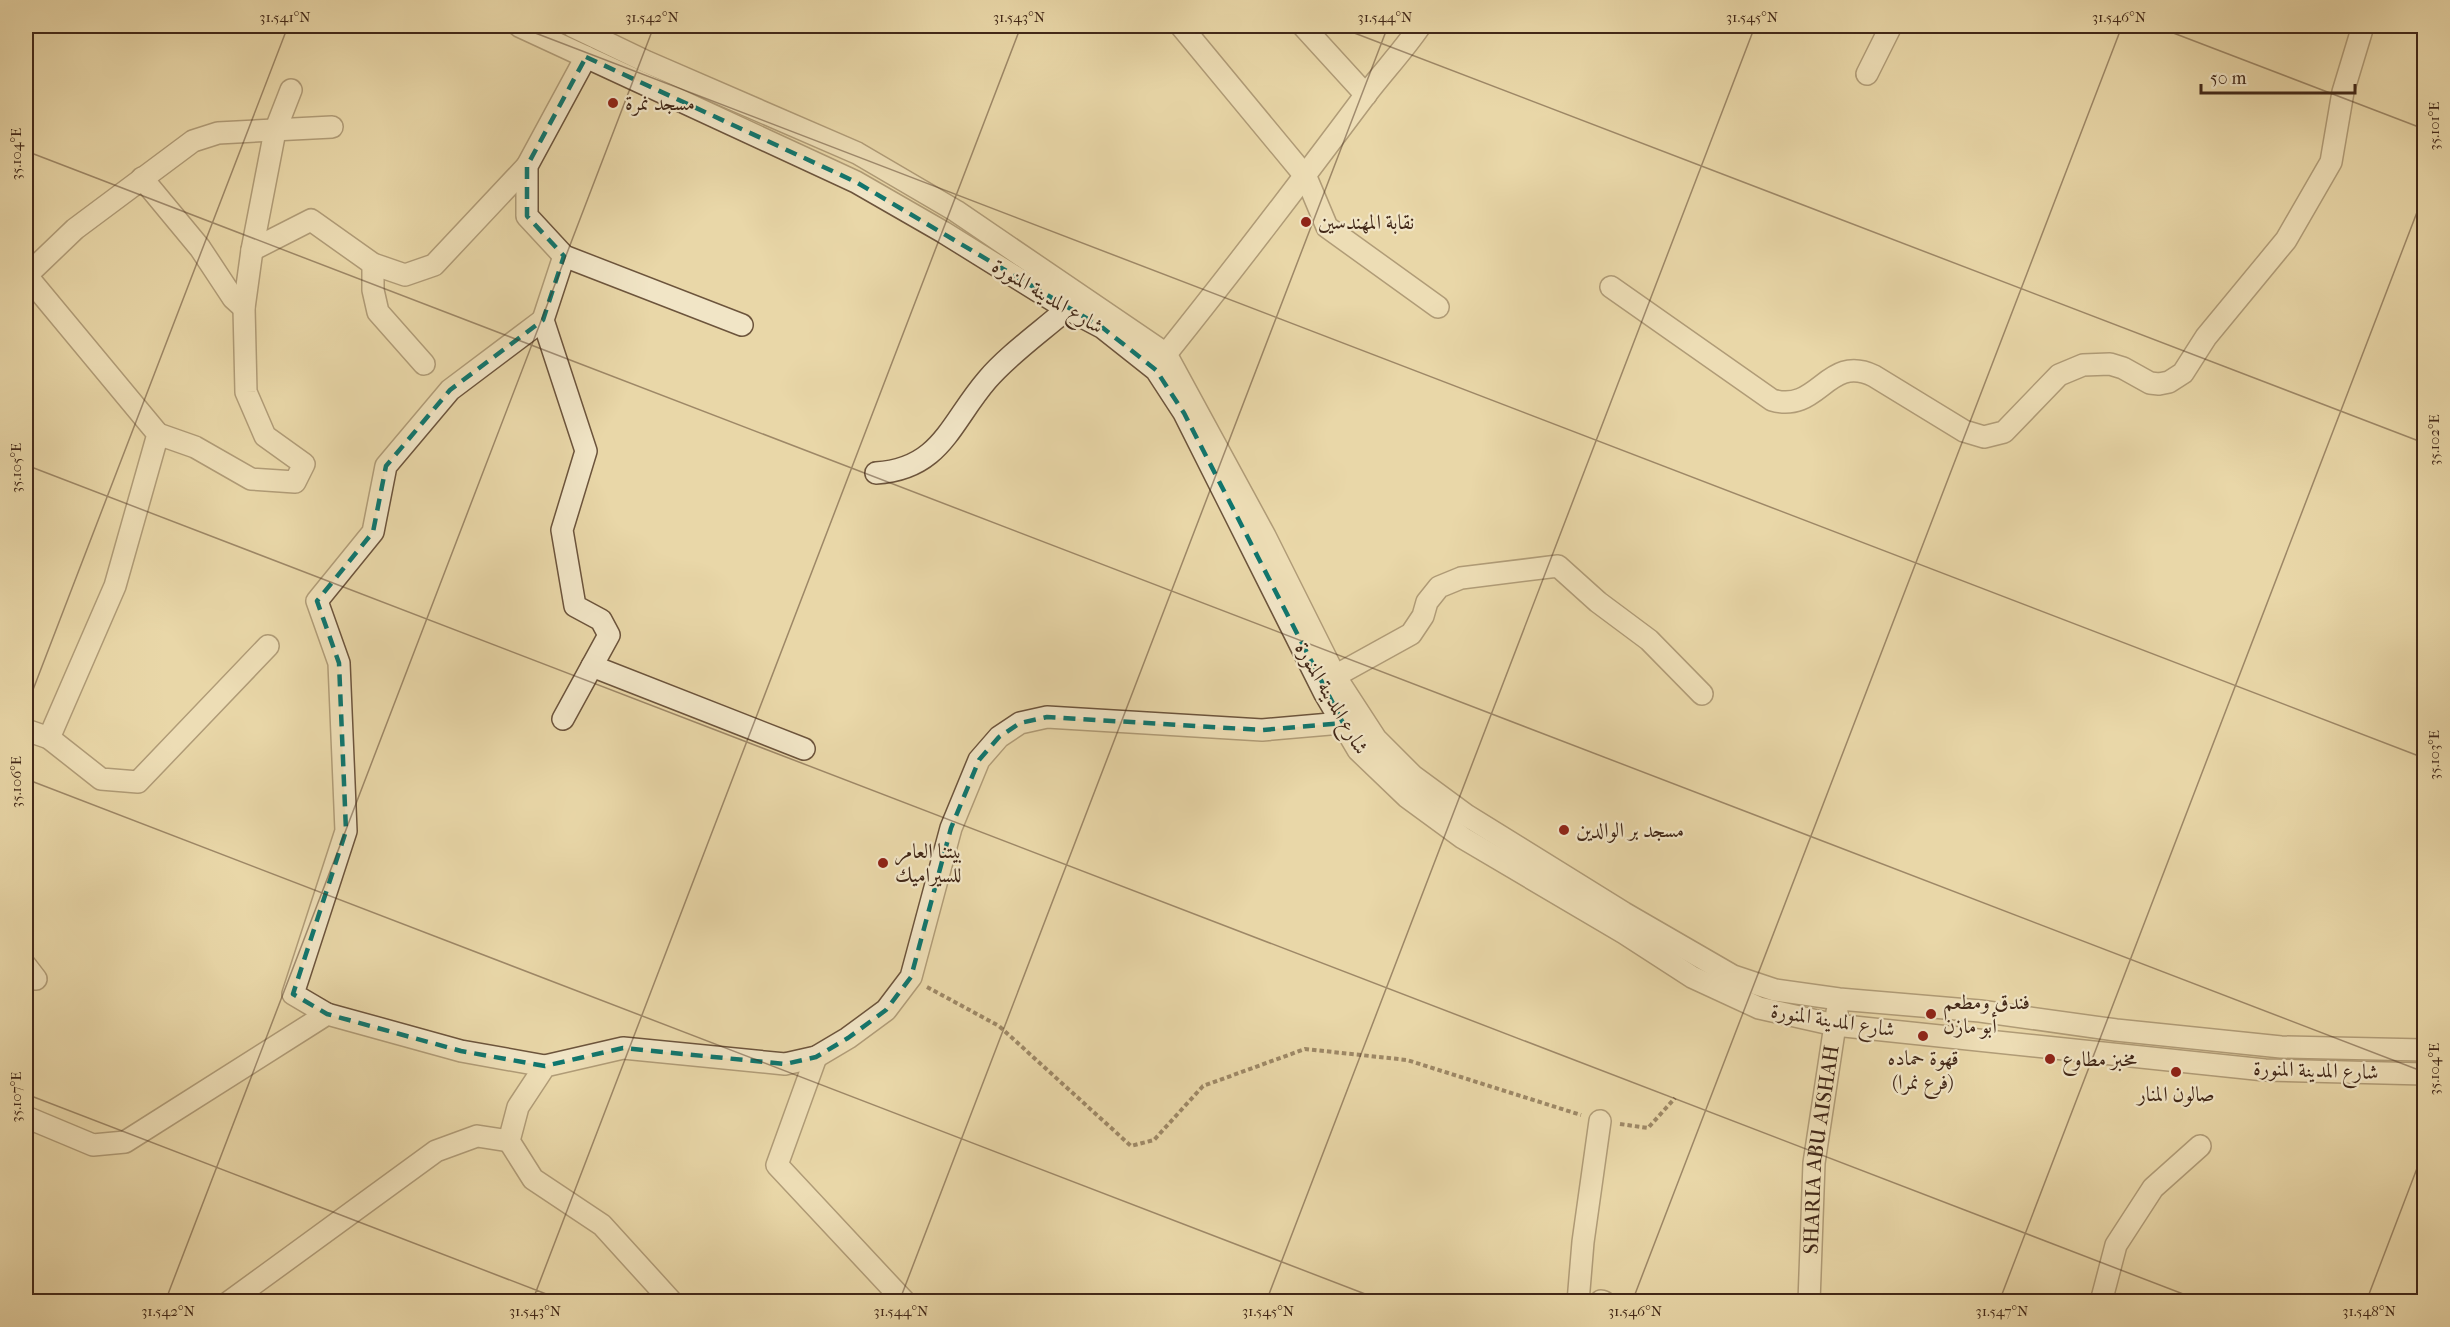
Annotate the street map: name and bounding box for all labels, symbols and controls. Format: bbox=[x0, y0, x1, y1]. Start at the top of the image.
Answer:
text: 31.541°N bbox=[259, 8, 311, 26]
text: 31.542°N bbox=[625, 8, 679, 26]
text: 31.543°N bbox=[993, 8, 1046, 26]
text: 31.544°N bbox=[1358, 8, 1413, 26]
text: 31.545°N bbox=[1726, 8, 1779, 26]
text: 31.546°N bbox=[2092, 8, 2147, 26]
scale bar bbox=[2201, 57, 2356, 95]
text: 50 m bbox=[2210, 68, 2247, 89]
place label: مسجد نمرة bbox=[625, 91, 695, 116]
marker: مسجد نمرة bbox=[606, 96, 620, 110]
text: 35.101°E bbox=[2425, 102, 2443, 150]
text: 35.104°E bbox=[7, 128, 25, 180]
place label: نقابة المهندسين bbox=[1318, 210, 1414, 235]
marker: نقابة المهندسين bbox=[1299, 215, 1313, 229]
street label: شارع المدينة المنورة bbox=[985, 253, 1108, 344]
text: 35.102°E bbox=[2425, 414, 2443, 466]
text: 35.105°E bbox=[7, 443, 25, 493]
street label: شارع المدينة المنورة bbox=[1285, 638, 1374, 761]
text: 35.103°E bbox=[2425, 730, 2443, 780]
text: 35.106°E bbox=[7, 756, 25, 808]
place label: مسجد بر الوالدين bbox=[1576, 818, 1684, 843]
marker: مسجد بر الوالدين bbox=[1557, 823, 1571, 837]
place label: بيتنا العامر للسيراميك bbox=[895, 839, 963, 887]
marker: بيتنا العامر للسيراميك bbox=[876, 856, 890, 870]
place label: فندق ومطعم أبو مازن bbox=[1943, 990, 2030, 1039]
street label: شارع المدينة المنورة bbox=[1768, 998, 1897, 1048]
marker: فندق ومطعم أبو مازن bbox=[1924, 1007, 1938, 1021]
marker: قهوة حماده (فرع نمرا) bbox=[1916, 1029, 1930, 1043]
street label: SHARIA ABU AISHAH bbox=[1799, 1043, 1844, 1255]
text: 35.104°E bbox=[2425, 1043, 2443, 1095]
place label: قهوة حماده (فرع نمرا) bbox=[1887, 1046, 1959, 1100]
place label: مخبز مطاوع bbox=[2062, 1047, 2137, 1077]
marker: مخبز مطاوع bbox=[2043, 1052, 2057, 1066]
street label: شارع المدينة المنورة bbox=[2253, 1056, 2379, 1090]
marker: صالون المنار bbox=[2169, 1065, 2183, 1079]
text: 35.107°E bbox=[7, 1072, 25, 1122]
place label: صالون المنار bbox=[2135, 1082, 2215, 1107]
text: 31.542°N bbox=[141, 1302, 195, 1320]
text: 31.543°N bbox=[509, 1302, 562, 1320]
text: 31.544°N bbox=[874, 1302, 929, 1320]
text: 31.545°N bbox=[1242, 1302, 1295, 1320]
text: 31.546°N bbox=[1608, 1302, 1663, 1320]
text: 31.547°N bbox=[1976, 1302, 2029, 1320]
text: 31.548°N bbox=[2342, 1302, 2396, 1320]

